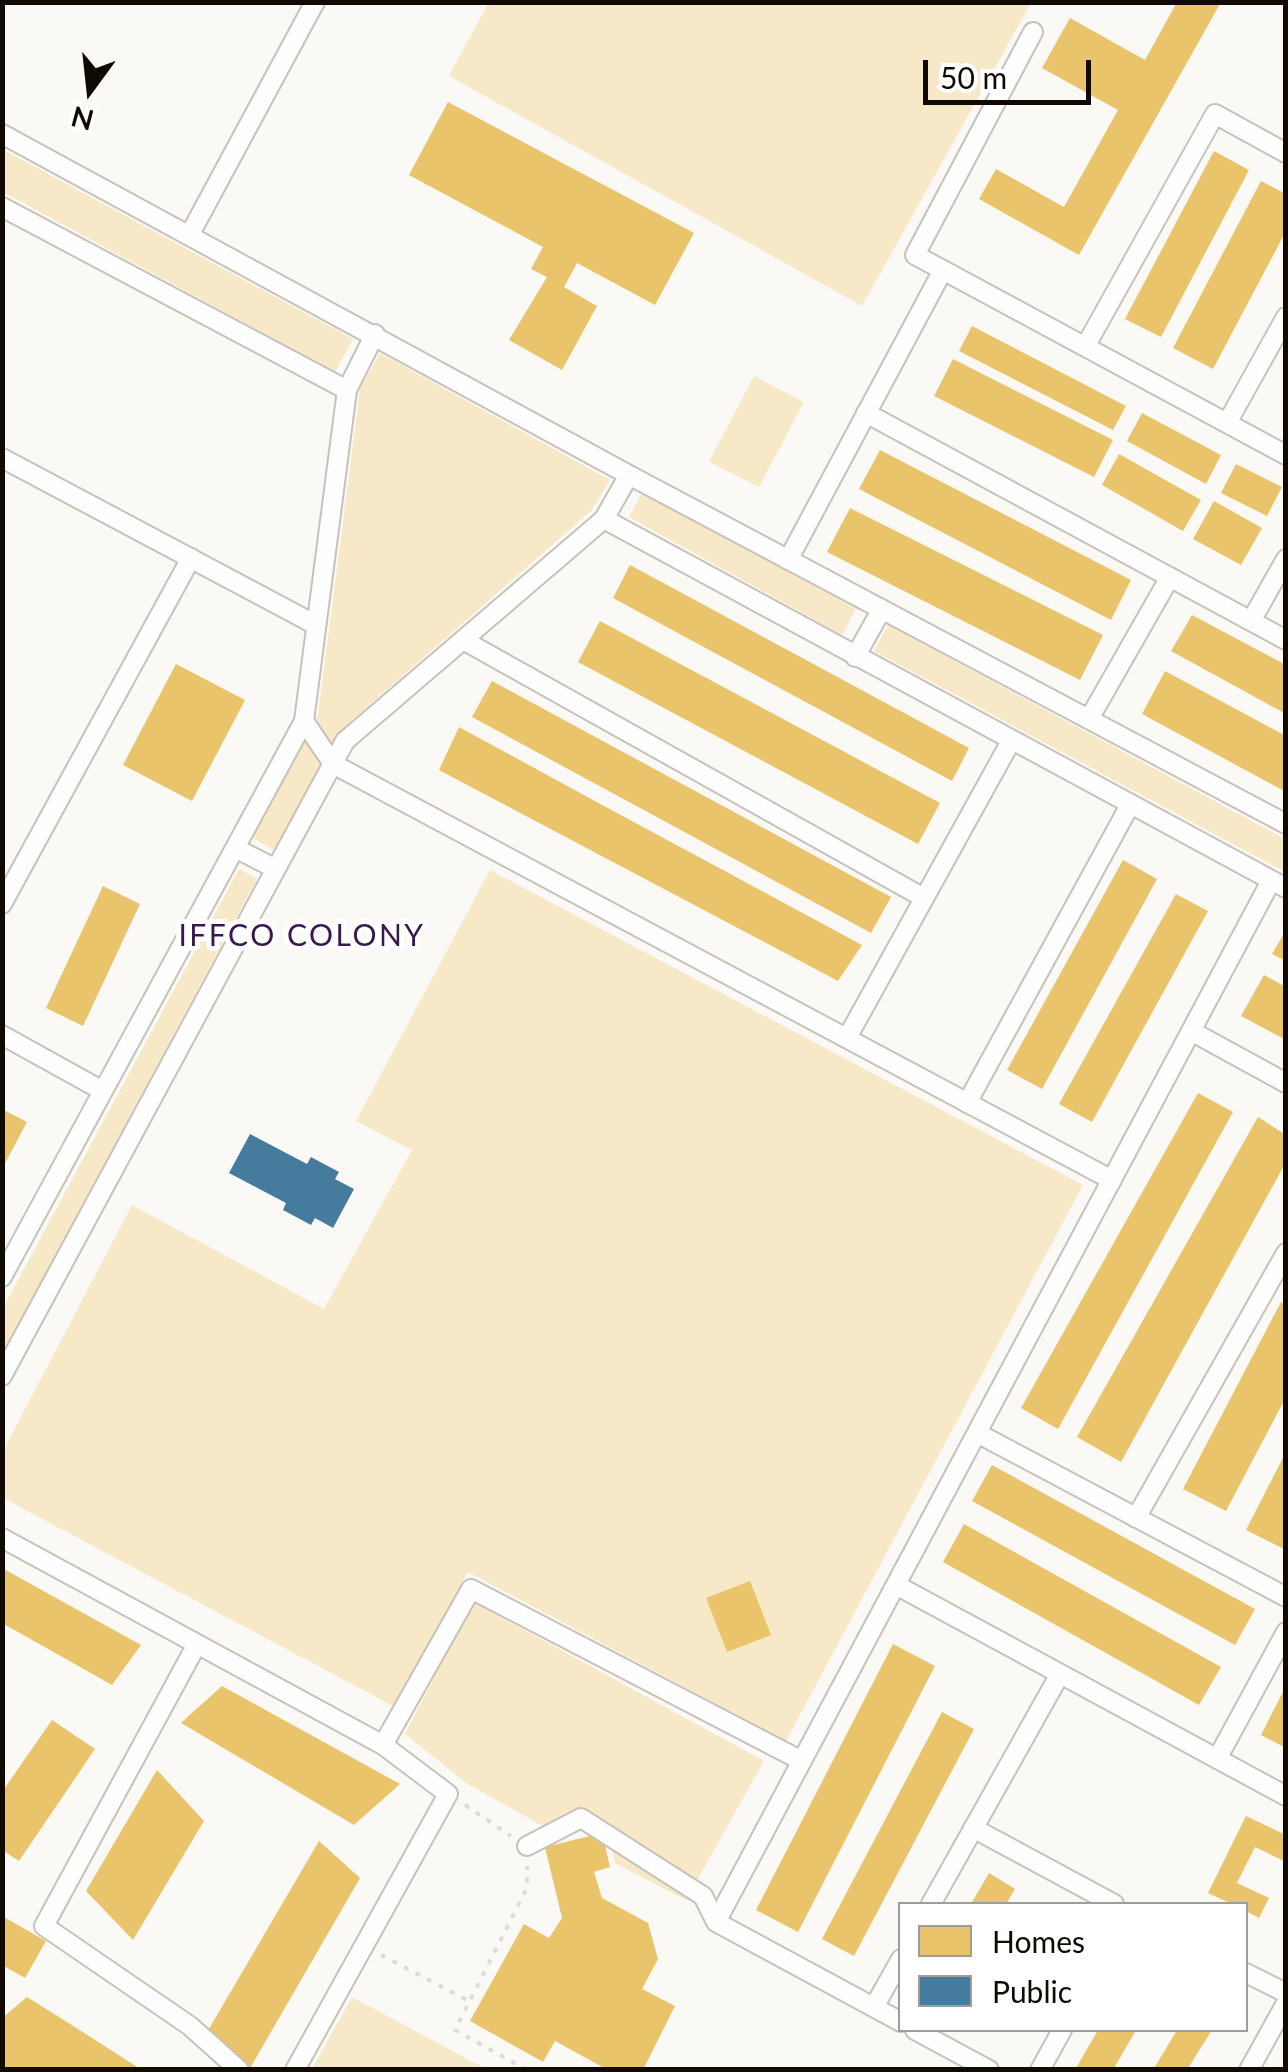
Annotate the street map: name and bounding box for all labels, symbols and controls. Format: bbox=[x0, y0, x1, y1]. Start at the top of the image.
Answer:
north arrow bbox=[40, 40, 140, 140]
scale bar bbox=[928, 40, 1096, 102]
text: 50 m bbox=[940, 59, 1007, 95]
text: N bbox=[67, 100, 97, 138]
district label: IFFCO COLONY bbox=[178, 918, 426, 954]
legend bbox=[898, 1902, 1248, 2032]
text: Homes bbox=[992, 1923, 1085, 1959]
text: Public bbox=[992, 1973, 1072, 2009]

